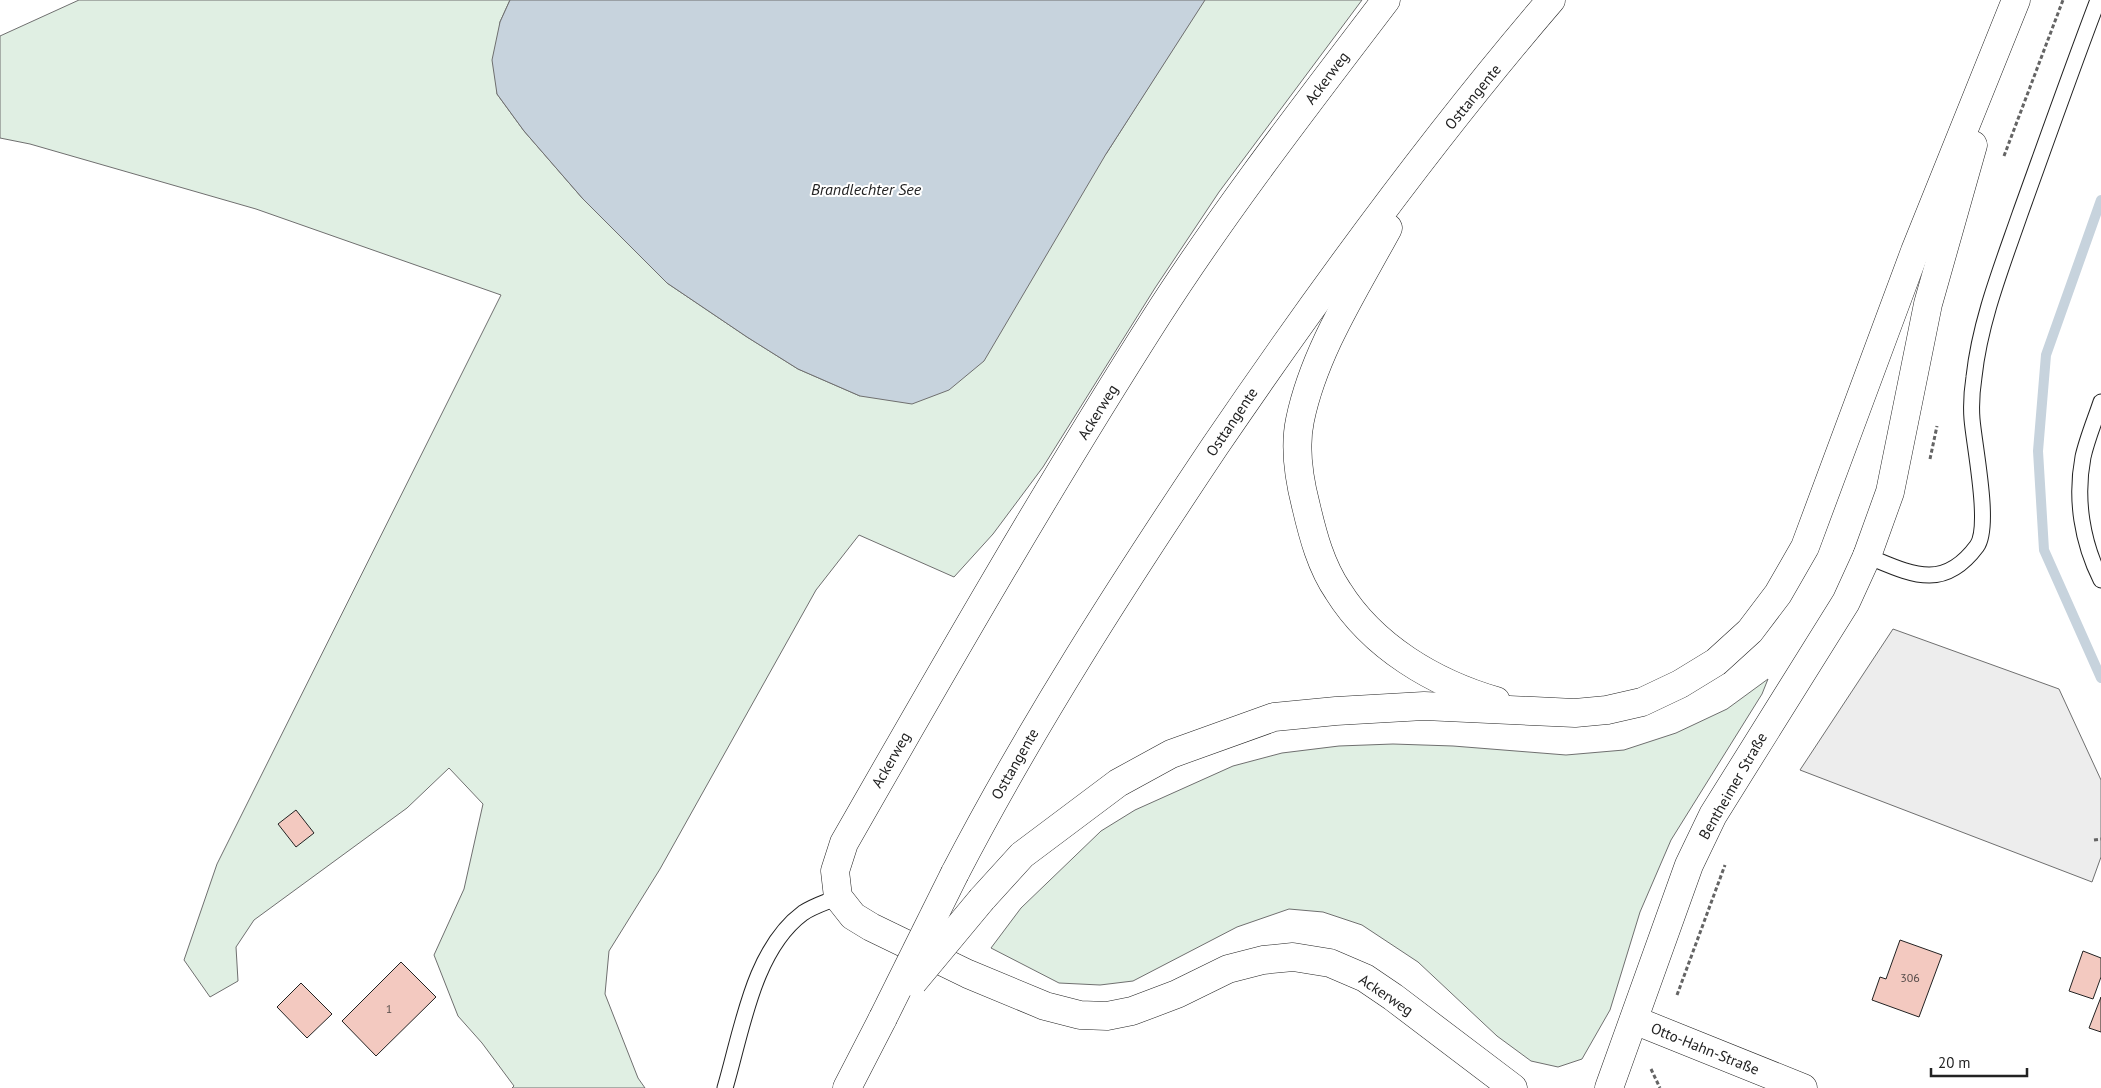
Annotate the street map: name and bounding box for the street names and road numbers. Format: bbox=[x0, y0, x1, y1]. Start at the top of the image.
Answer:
street label: Ackerweg bbox=[1301, 47, 1353, 108]
street label: Osttangente bbox=[1440, 60, 1505, 133]
street label: Ackerweg bbox=[1073, 381, 1122, 443]
street label: Osttangente bbox=[1202, 384, 1261, 460]
street label: Osttangente bbox=[987, 725, 1042, 803]
street label: Ackerweg bbox=[867, 728, 914, 791]
street label: Bentheimer Straße bbox=[1694, 729, 1771, 843]
street label: Ackerweg bbox=[1355, 970, 1417, 1020]
street label: Otto-Hahn-Straße bbox=[1648, 1018, 1762, 1079]

